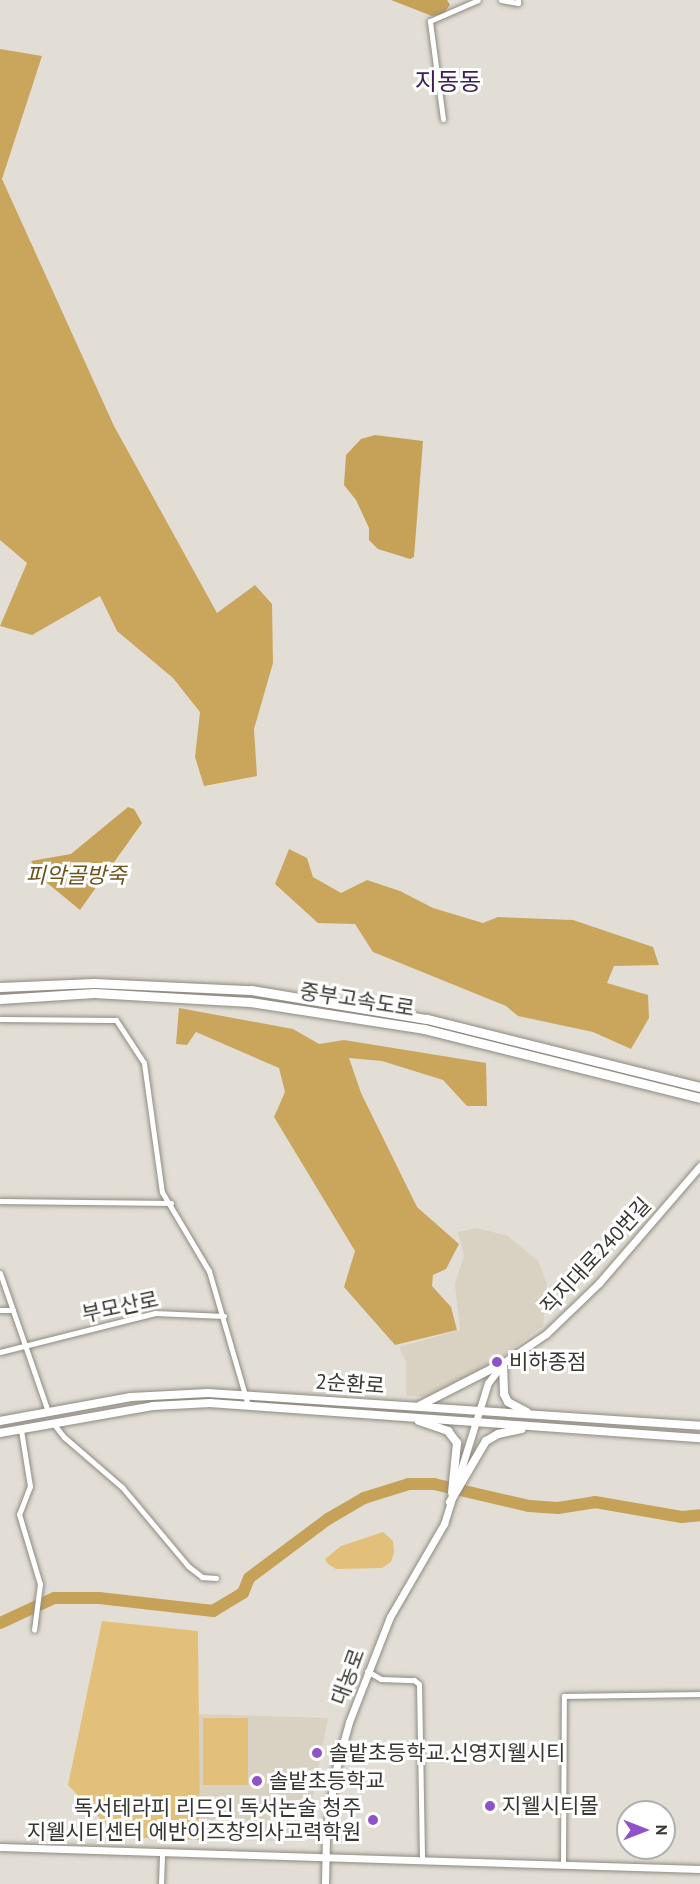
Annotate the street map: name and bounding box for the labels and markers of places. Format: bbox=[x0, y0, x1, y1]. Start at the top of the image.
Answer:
place label: 비하종점 bbox=[509, 1349, 586, 1375]
marker: 비하종점 bbox=[490, 1355, 504, 1369]
place label: 솔밭초등학교.신영지웰시티 bbox=[329, 1740, 565, 1766]
marker: 솔밭초등학교.신영지웰시티 bbox=[310, 1746, 324, 1760]
place label: 솔밭초등학교 bbox=[269, 1768, 385, 1794]
marker: 솔밭초등학교 bbox=[250, 1774, 264, 1788]
place label: 지웰시티몰 bbox=[502, 1793, 599, 1819]
place label: 독서테라피 리드인 독서논술 청주 지웰시티센터 에반이즈창의사고력학원 bbox=[27, 1795, 361, 1845]
marker: 지웰시티몰 bbox=[483, 1799, 497, 1813]
marker: 독서테라피 리드인 독서논술 청주 지웰시티센터 에반이즈창의사고력학원 bbox=[366, 1813, 380, 1827]

